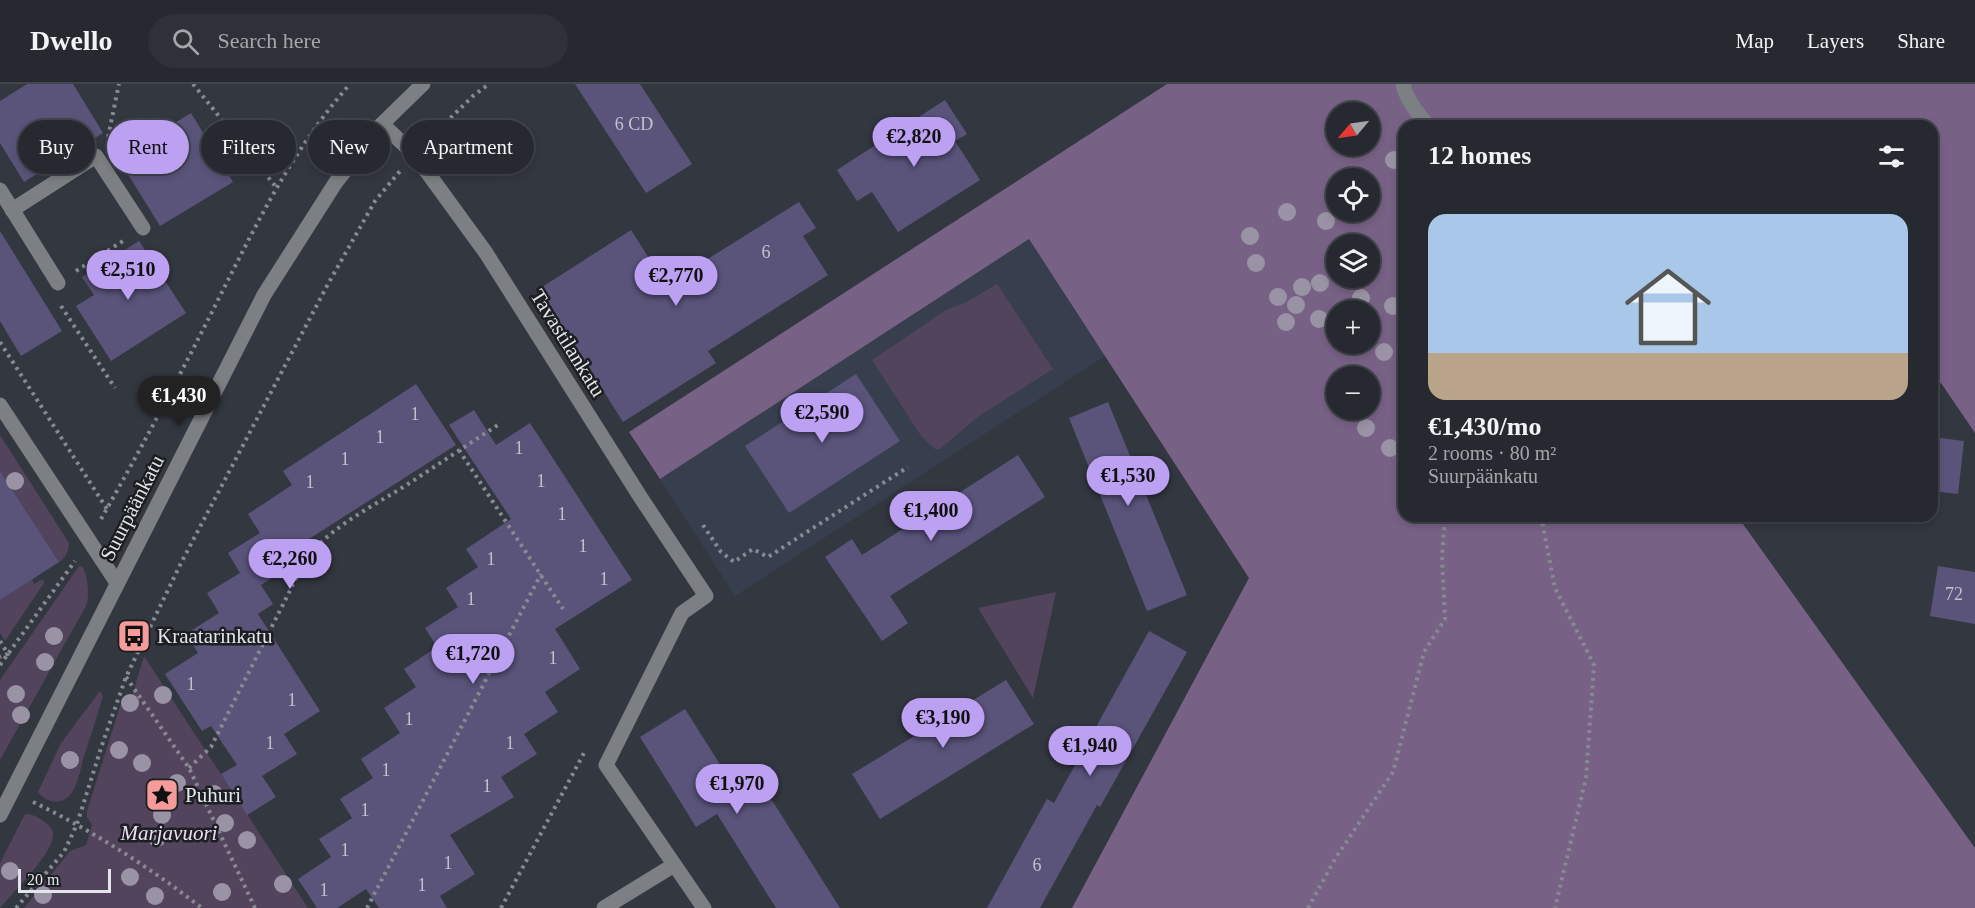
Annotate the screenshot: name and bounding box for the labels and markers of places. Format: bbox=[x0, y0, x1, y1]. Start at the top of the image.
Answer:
pin: €2,820 bbox=[865, 117, 963, 168]
pin: €2,510 bbox=[79, 250, 177, 301]
pin: €2,770 bbox=[627, 256, 725, 307]
pin: €1,430 bbox=[130, 376, 228, 427]
pin: €2,590 bbox=[773, 393, 871, 444]
pin: €1,530 bbox=[1079, 456, 1177, 507]
pin: €1,400 bbox=[882, 491, 980, 542]
pin: €2,260 bbox=[241, 539, 339, 590]
bus stop icon: Kraatarinkatu bbox=[116, 618, 152, 654]
place label: Kraatarinkatu bbox=[157, 624, 273, 648]
pin: €1,720 bbox=[424, 634, 522, 685]
pin: €3,190 bbox=[894, 698, 992, 749]
pin: €1,940 bbox=[1041, 726, 1139, 777]
pin: €1,970 bbox=[688, 764, 786, 815]
place icon: Puhuri bbox=[144, 777, 180, 813]
place label: Puhuri bbox=[185, 783, 241, 807]

